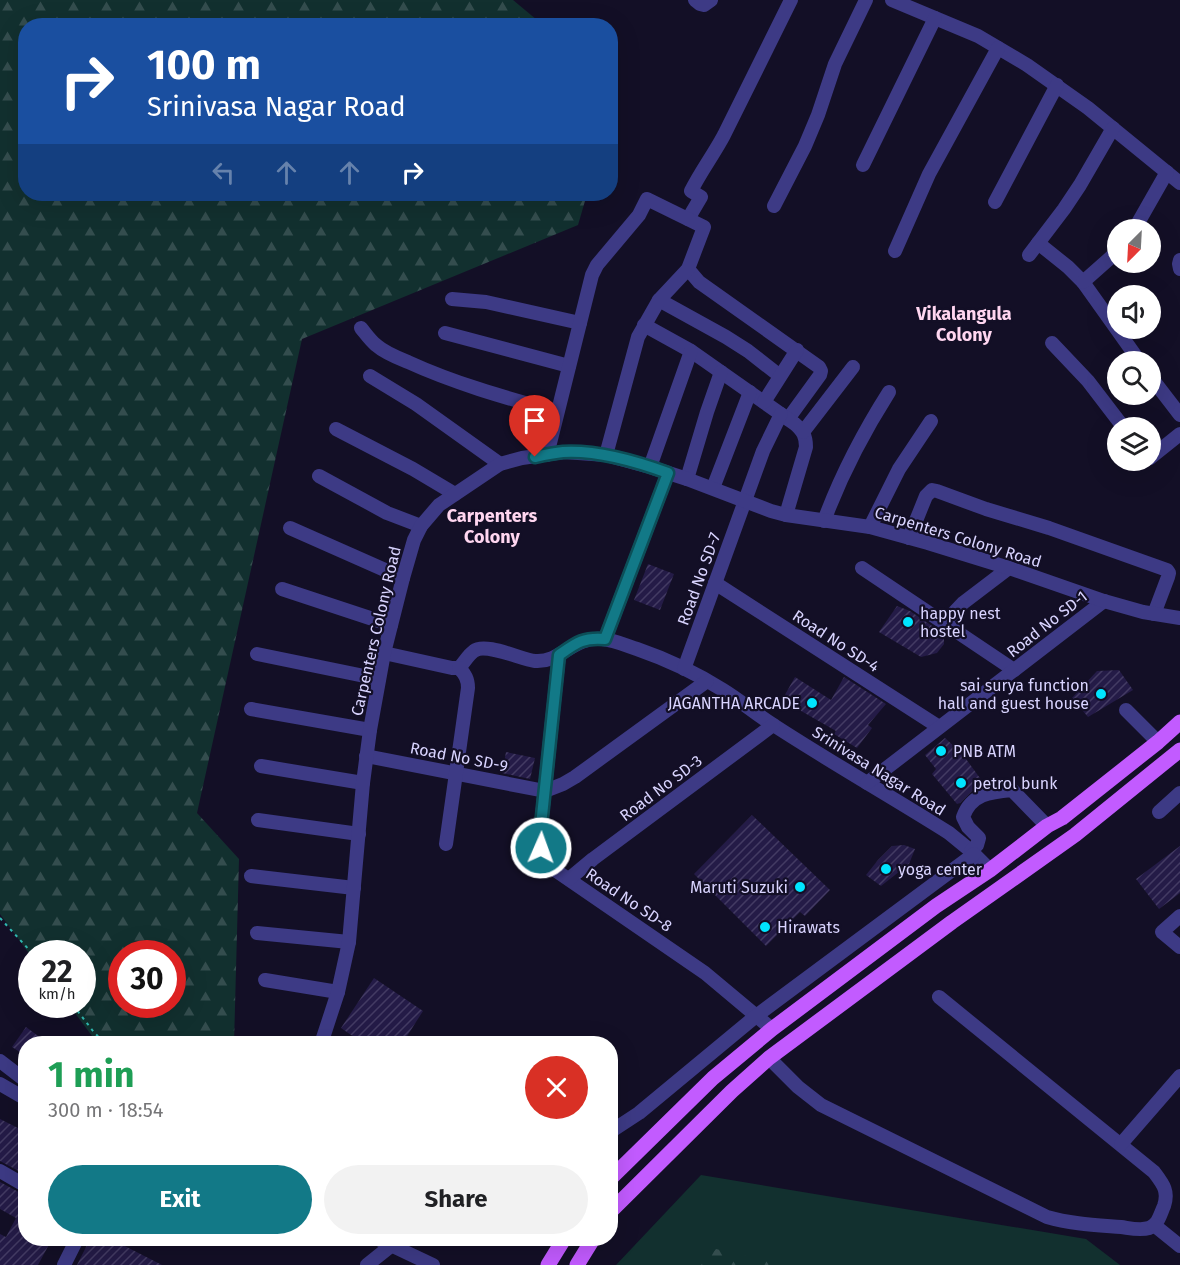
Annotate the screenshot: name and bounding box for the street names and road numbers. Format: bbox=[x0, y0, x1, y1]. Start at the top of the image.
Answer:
street label: Carpenters Colony Road bbox=[872, 503, 1044, 571]
street label: Road No SD-7 bbox=[673, 530, 725, 628]
street label: Carpenters Colony Road bbox=[347, 544, 405, 718]
street label: Road No SD-1 bbox=[1003, 587, 1091, 661]
street label: Road No SD-4 bbox=[789, 606, 883, 676]
street label: Srinivasa Nagar Road bbox=[809, 722, 949, 820]
street label: Road No SD-9 bbox=[408, 738, 510, 776]
street label: Road No SD-3 bbox=[616, 751, 706, 825]
street label: Road No SD-8 bbox=[582, 864, 676, 936]

